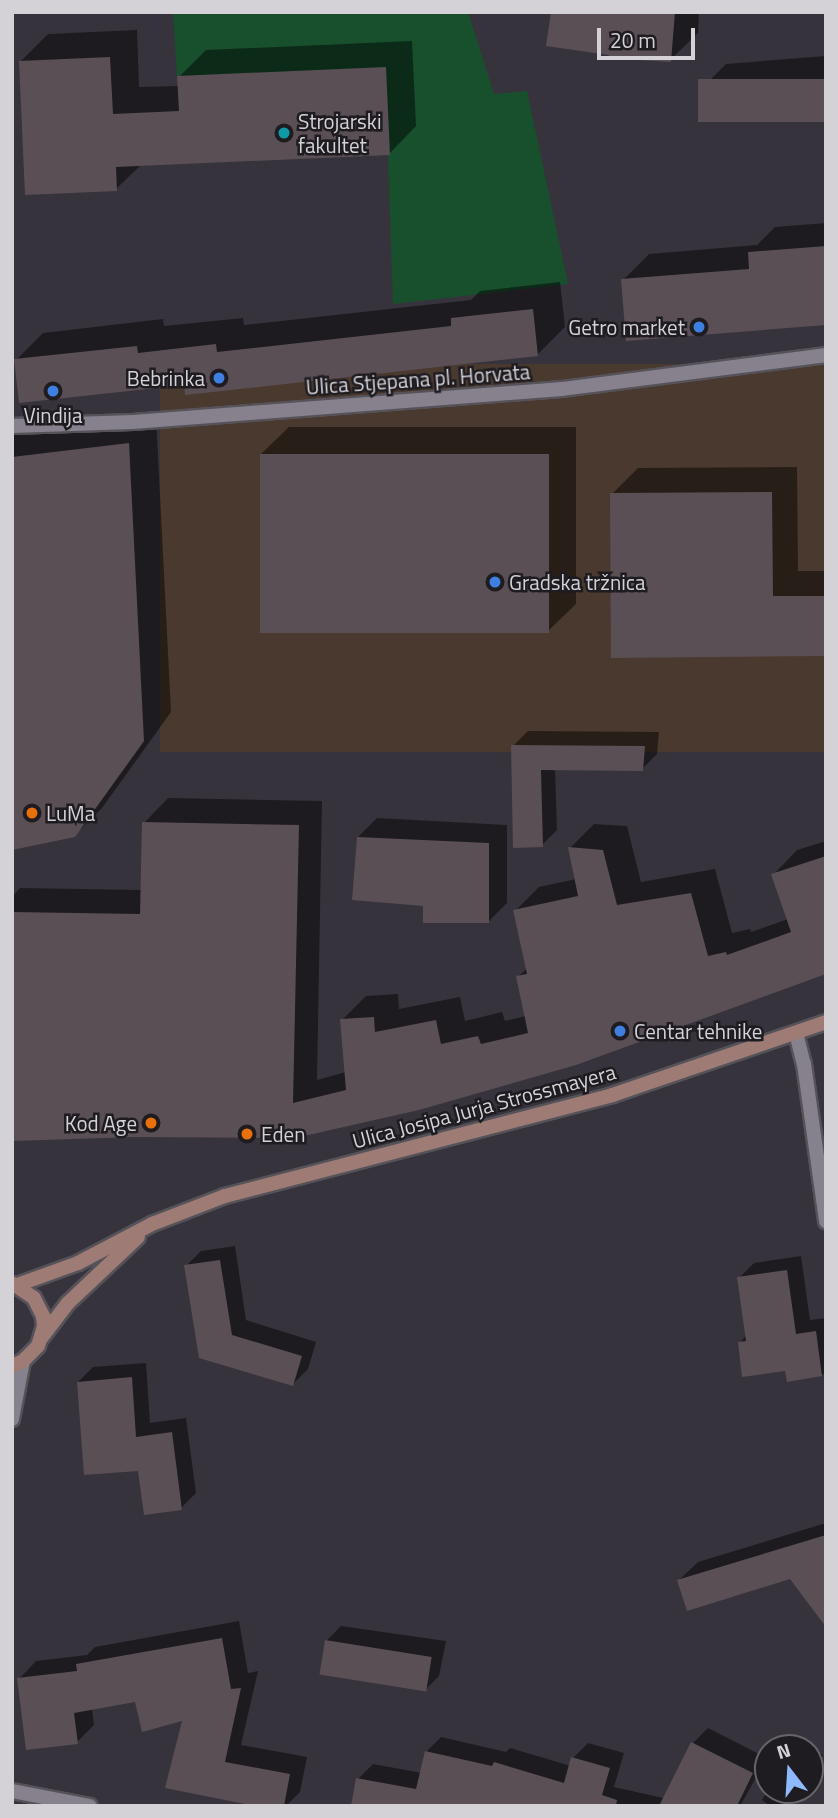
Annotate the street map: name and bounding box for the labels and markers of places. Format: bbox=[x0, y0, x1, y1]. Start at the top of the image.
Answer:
place label: Strojarski fakultet bbox=[298, 108, 382, 158]
marker: Strojarski fakultet bbox=[276, 125, 292, 141]
place label: Getro market bbox=[568, 314, 685, 340]
marker: Getro market bbox=[691, 319, 707, 335]
place label: Bebrinka bbox=[127, 365, 205, 391]
marker: Bebrinka bbox=[211, 370, 227, 386]
marker: Vindija bbox=[45, 383, 61, 399]
place label: Vindija bbox=[24, 402, 82, 428]
place label: Gradska tržnica bbox=[509, 569, 645, 595]
marker: Gradska tržnica bbox=[487, 574, 503, 590]
place label: LuMa bbox=[46, 800, 95, 826]
marker: LuMa bbox=[24, 805, 40, 821]
place label: Centar tehnike bbox=[634, 1018, 762, 1044]
marker: Centar tehnike bbox=[612, 1023, 628, 1039]
place label: Kod Age bbox=[65, 1110, 137, 1136]
marker: Kod Age bbox=[143, 1115, 159, 1131]
place label: Eden bbox=[261, 1121, 305, 1147]
marker: Eden bbox=[239, 1126, 255, 1142]

